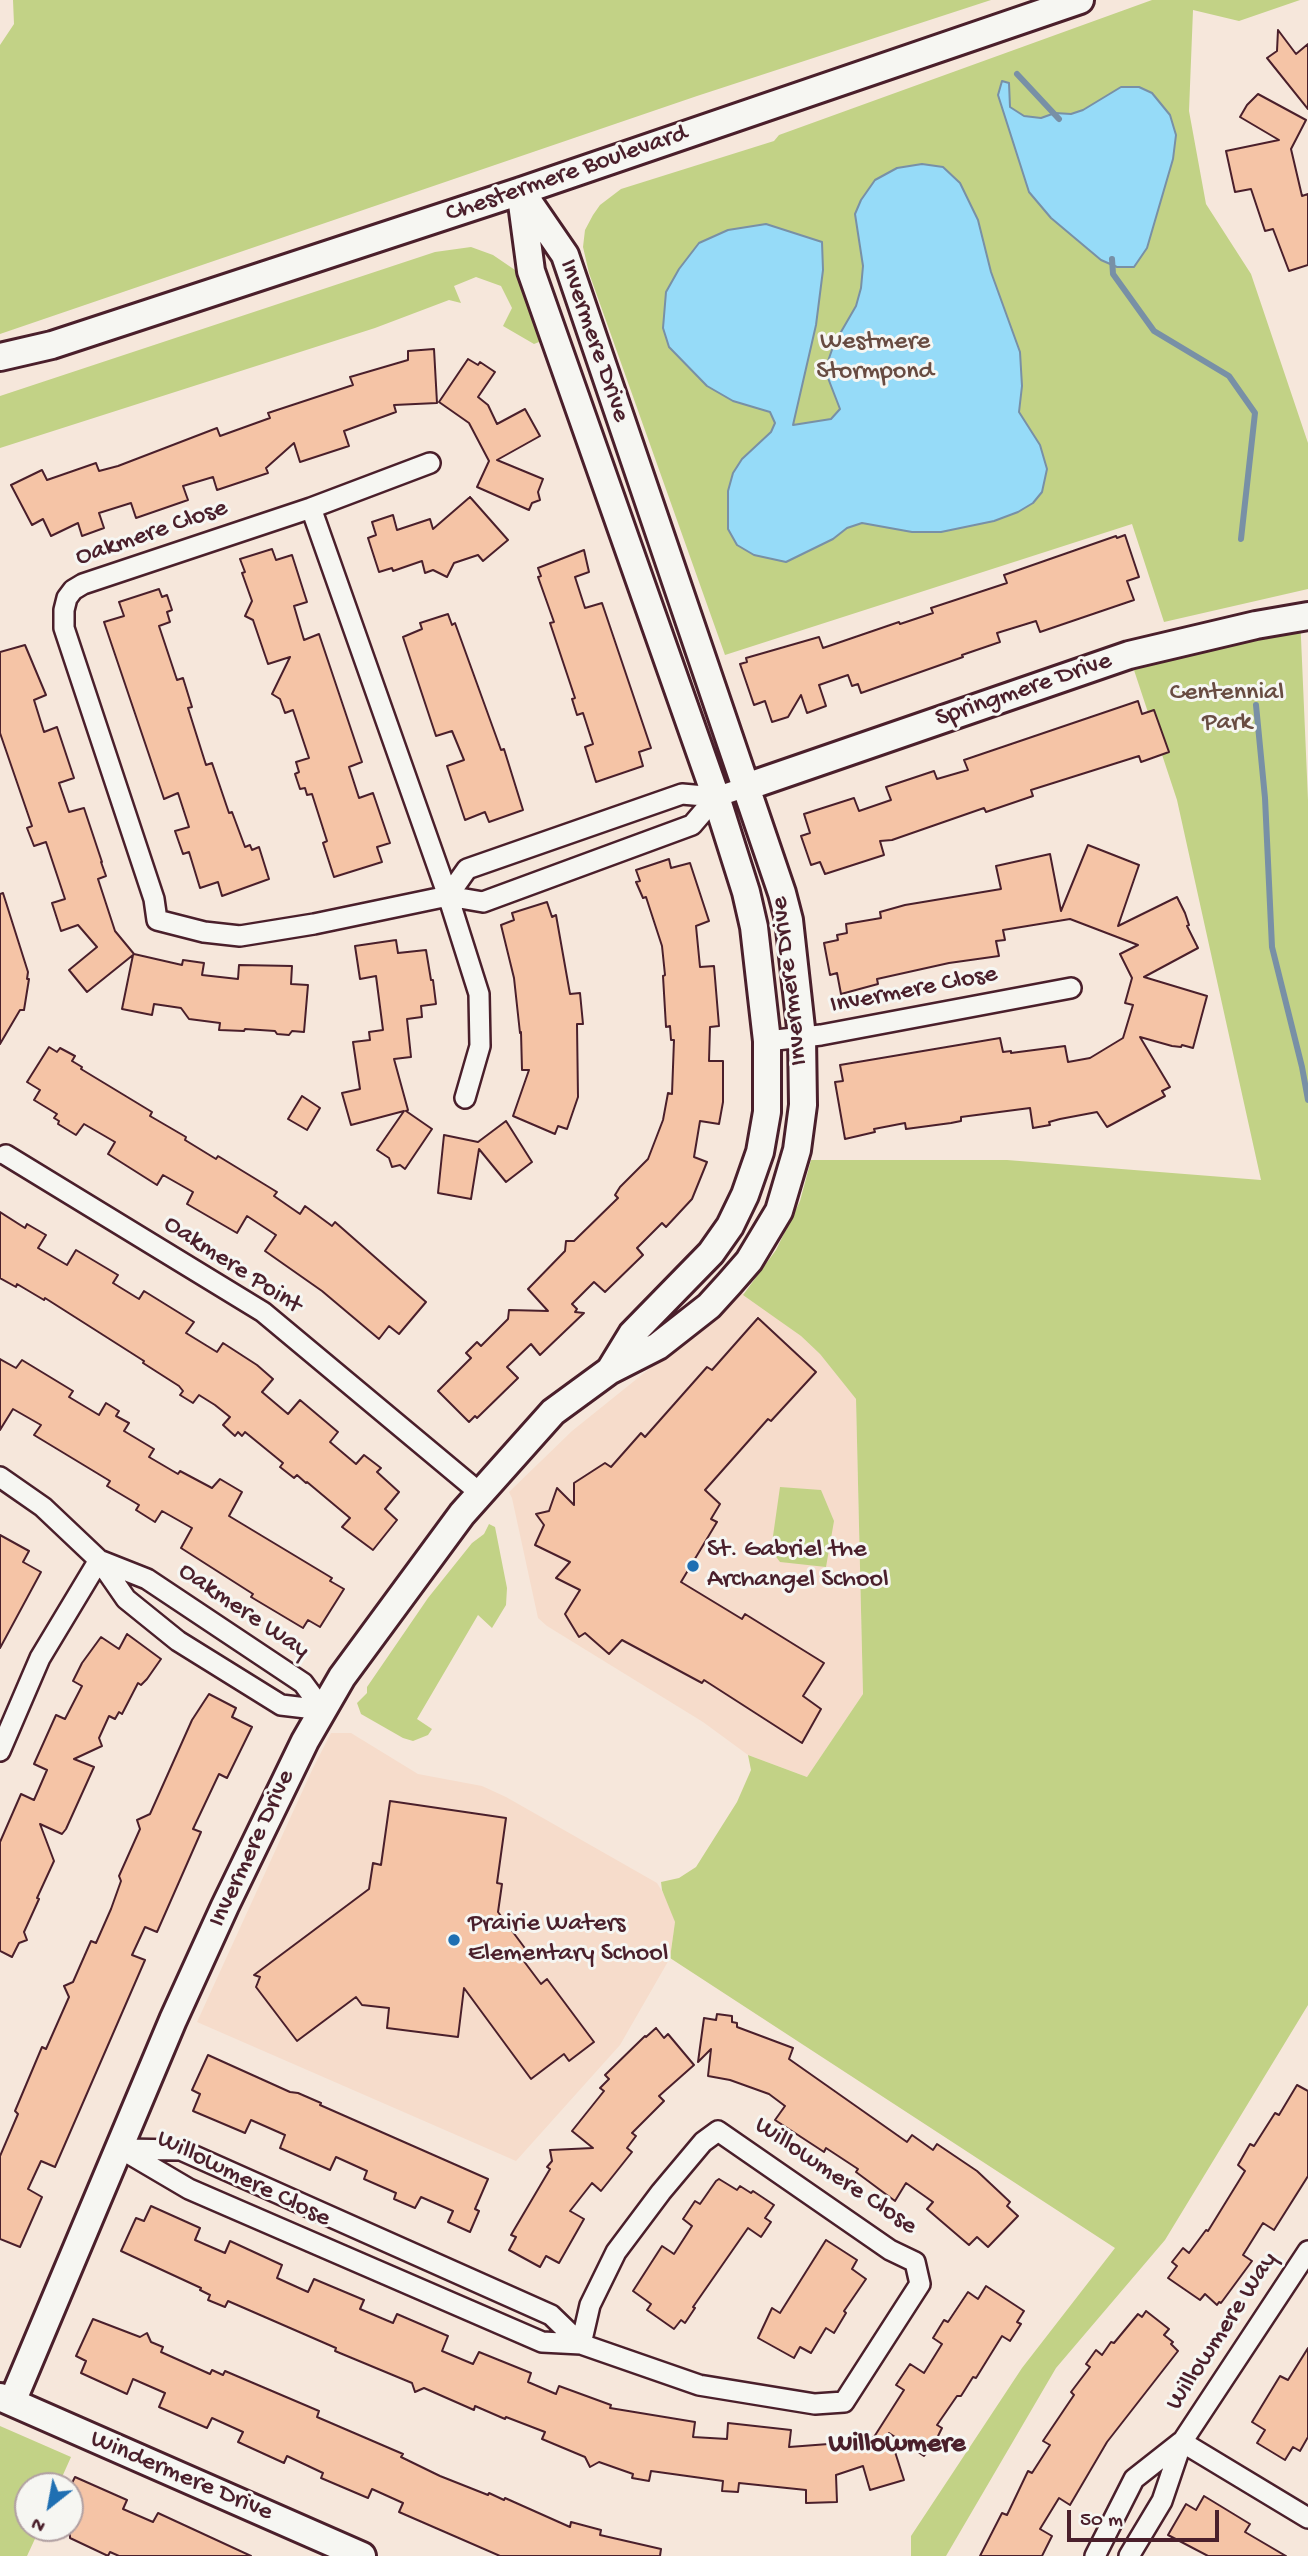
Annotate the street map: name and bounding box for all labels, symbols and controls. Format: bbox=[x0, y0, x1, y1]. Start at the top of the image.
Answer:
street label: Chestermere Boulevard bbox=[442, 119, 692, 231]
street label: Invermere Drive bbox=[551, 256, 635, 426]
park label: Westmere Stormpond bbox=[816, 327, 934, 388]
street label: Oakmere Close bbox=[72, 493, 232, 575]
street label: Springmere Drive bbox=[932, 646, 1116, 736]
park label: Centennial Park bbox=[1170, 678, 1284, 740]
street label: Invermere Drive bbox=[765, 895, 817, 1067]
street label: Invermere Close bbox=[828, 960, 1000, 1022]
street label: Oakmere Point bbox=[157, 1210, 307, 1322]
place label: St. Gabriel the Archangel School bbox=[707, 1535, 889, 1596]
street label: Oakmere Way bbox=[171, 1557, 315, 1667]
marker: St. Gabriel the Archangel School bbox=[685, 1558, 701, 1574]
street label: Invermere Drive bbox=[203, 1765, 303, 1933]
place label: Prairie Waters Elementary School bbox=[468, 1909, 668, 1970]
marker: Prairie Waters Elementary School bbox=[446, 1932, 462, 1948]
street label: Willowmere Close bbox=[748, 2111, 922, 2243]
street label: Willowmere Close bbox=[151, 2124, 335, 2236]
street label: Willowmere Way bbox=[1160, 2247, 1286, 2417]
street label: Windermere Drive bbox=[85, 2424, 277, 2530]
district label: Willowmere bbox=[828, 2429, 966, 2463]
north arrow bbox=[14, 2472, 84, 2542]
scale bar bbox=[1070, 2496, 1222, 2540]
text: 50 m bbox=[1080, 2509, 1123, 2534]
text: N bbox=[28, 2511, 50, 2537]

